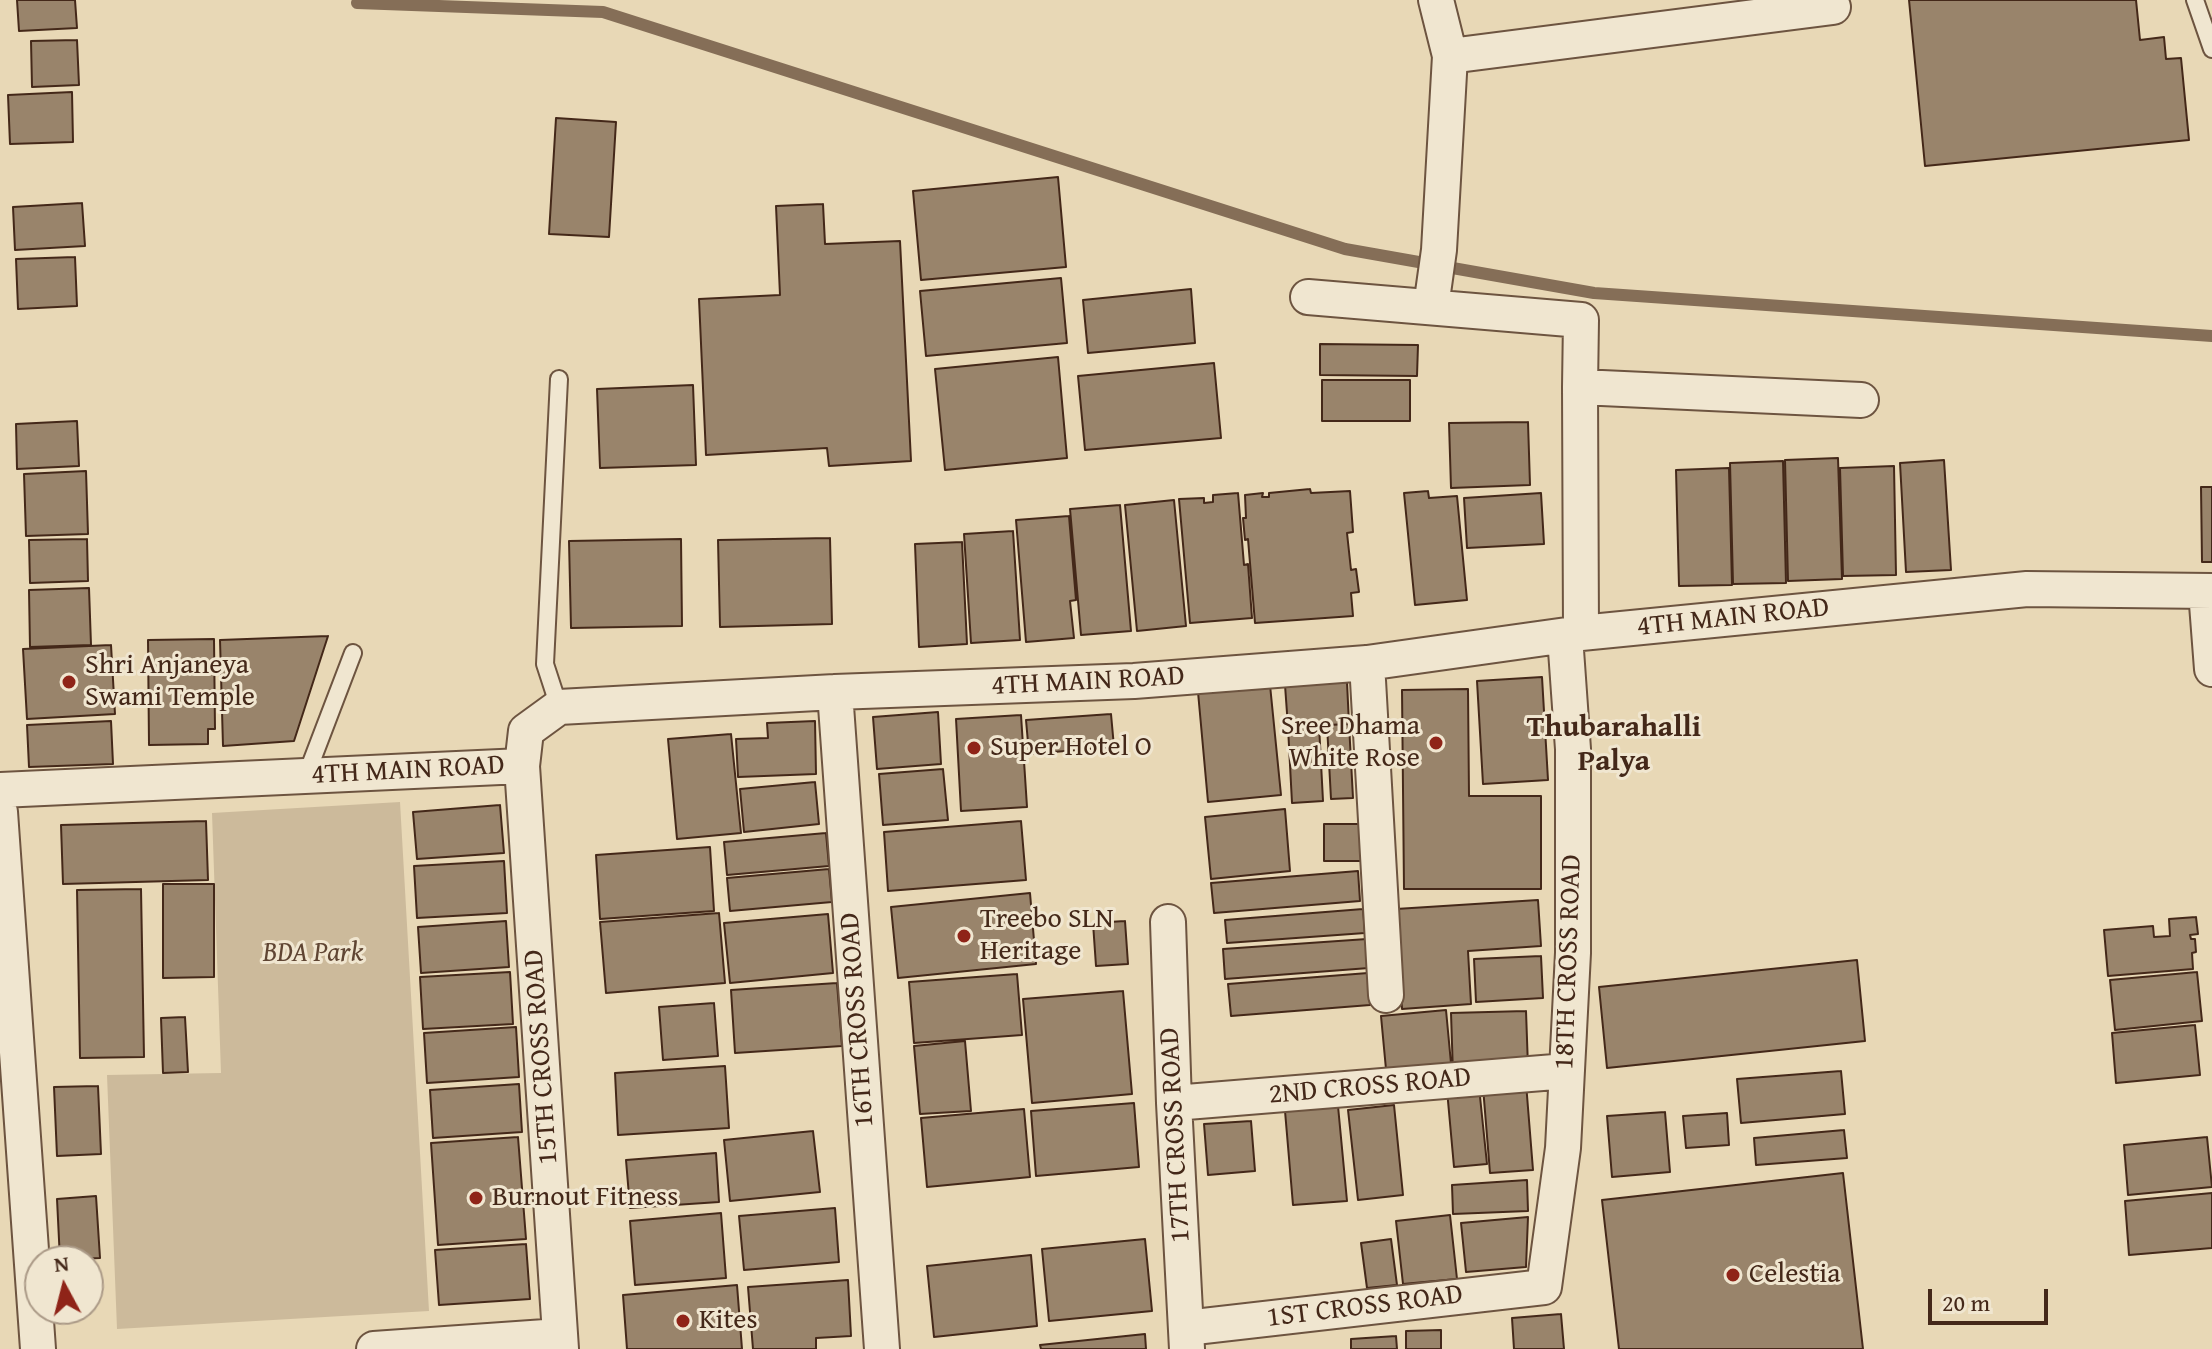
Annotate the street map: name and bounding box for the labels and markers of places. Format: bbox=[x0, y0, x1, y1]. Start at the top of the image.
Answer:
place label: Shri Anjaneya Swami Temple bbox=[85, 649, 255, 715]
marker: Shri Anjaneya Swami Temple bbox=[60, 673, 78, 691]
place label: Sree Dhama White Rose bbox=[1281, 710, 1420, 776]
place label: Super Hotel O bbox=[990, 731, 1152, 765]
marker: Sree Dhama White Rose bbox=[1427, 734, 1445, 752]
marker: Super Hotel O bbox=[965, 739, 983, 757]
place label: Treebo SLN Heritage bbox=[980, 903, 1114, 969]
marker: Treebo SLN Heritage bbox=[955, 927, 973, 945]
place label: Burnout Fitness bbox=[492, 1181, 678, 1215]
marker: Burnout Fitness bbox=[467, 1189, 485, 1207]
place label: Celestia bbox=[1749, 1258, 1840, 1292]
marker: Celestia bbox=[1724, 1266, 1742, 1284]
place label: Kites bbox=[699, 1304, 758, 1338]
marker: Kites bbox=[674, 1312, 692, 1330]

